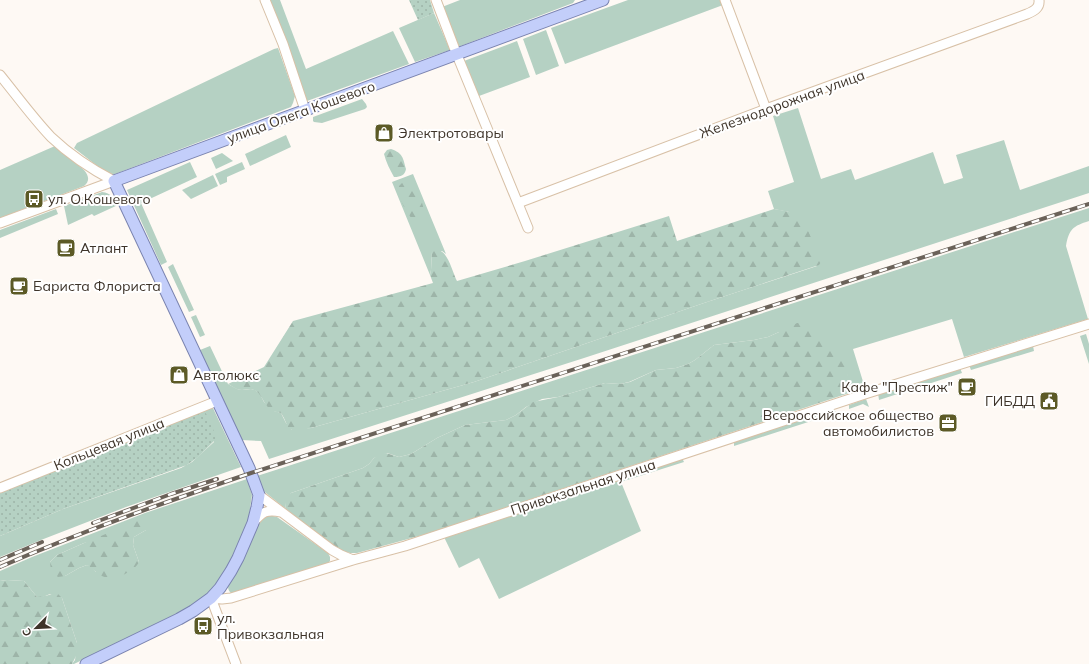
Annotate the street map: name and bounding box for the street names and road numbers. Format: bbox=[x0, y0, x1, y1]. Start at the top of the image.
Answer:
street label: Железнодорожная улица bbox=[697, 66, 867, 142]
street label: улица Олега Кошевого bbox=[225, 77, 377, 147]
street label: Кольцевая улица bbox=[51, 414, 167, 474]
street label: Привокзальная улица bbox=[508, 455, 658, 519]

